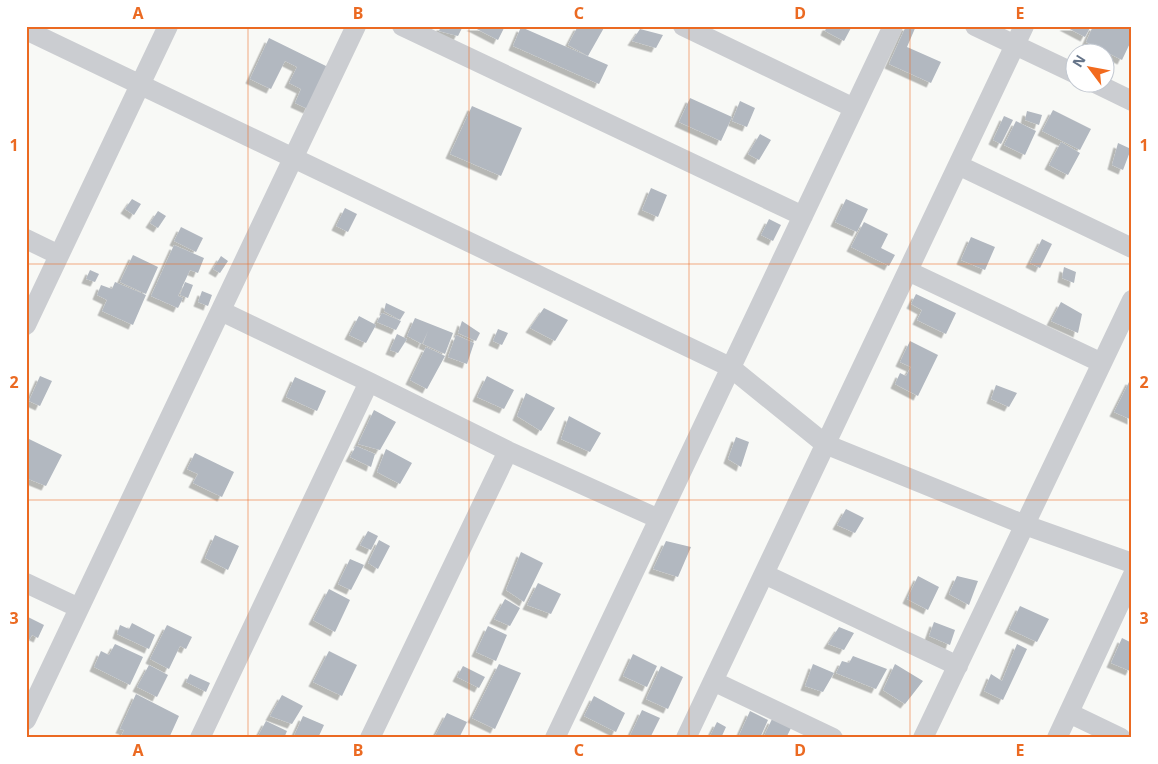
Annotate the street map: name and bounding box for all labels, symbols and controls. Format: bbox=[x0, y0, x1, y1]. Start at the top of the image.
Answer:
text: A bbox=[132, 2, 144, 24]
text: B bbox=[353, 2, 363, 24]
text: C bbox=[574, 2, 584, 24]
text: D bbox=[794, 2, 806, 24]
text: E bbox=[1016, 2, 1025, 24]
north arrow bbox=[1066, 42, 1116, 92]
text: N bbox=[1067, 51, 1090, 71]
text: 1 bbox=[9, 134, 19, 156]
text: 1 bbox=[1139, 134, 1149, 156]
text: 2 bbox=[9, 371, 19, 393]
text: 2 bbox=[1139, 371, 1149, 393]
text: 3 bbox=[9, 607, 19, 629]
text: 3 bbox=[1139, 607, 1149, 629]
text: A bbox=[132, 739, 144, 761]
text: B bbox=[353, 739, 363, 761]
text: C bbox=[574, 739, 584, 761]
text: D bbox=[794, 739, 806, 761]
text: E bbox=[1016, 739, 1025, 761]

